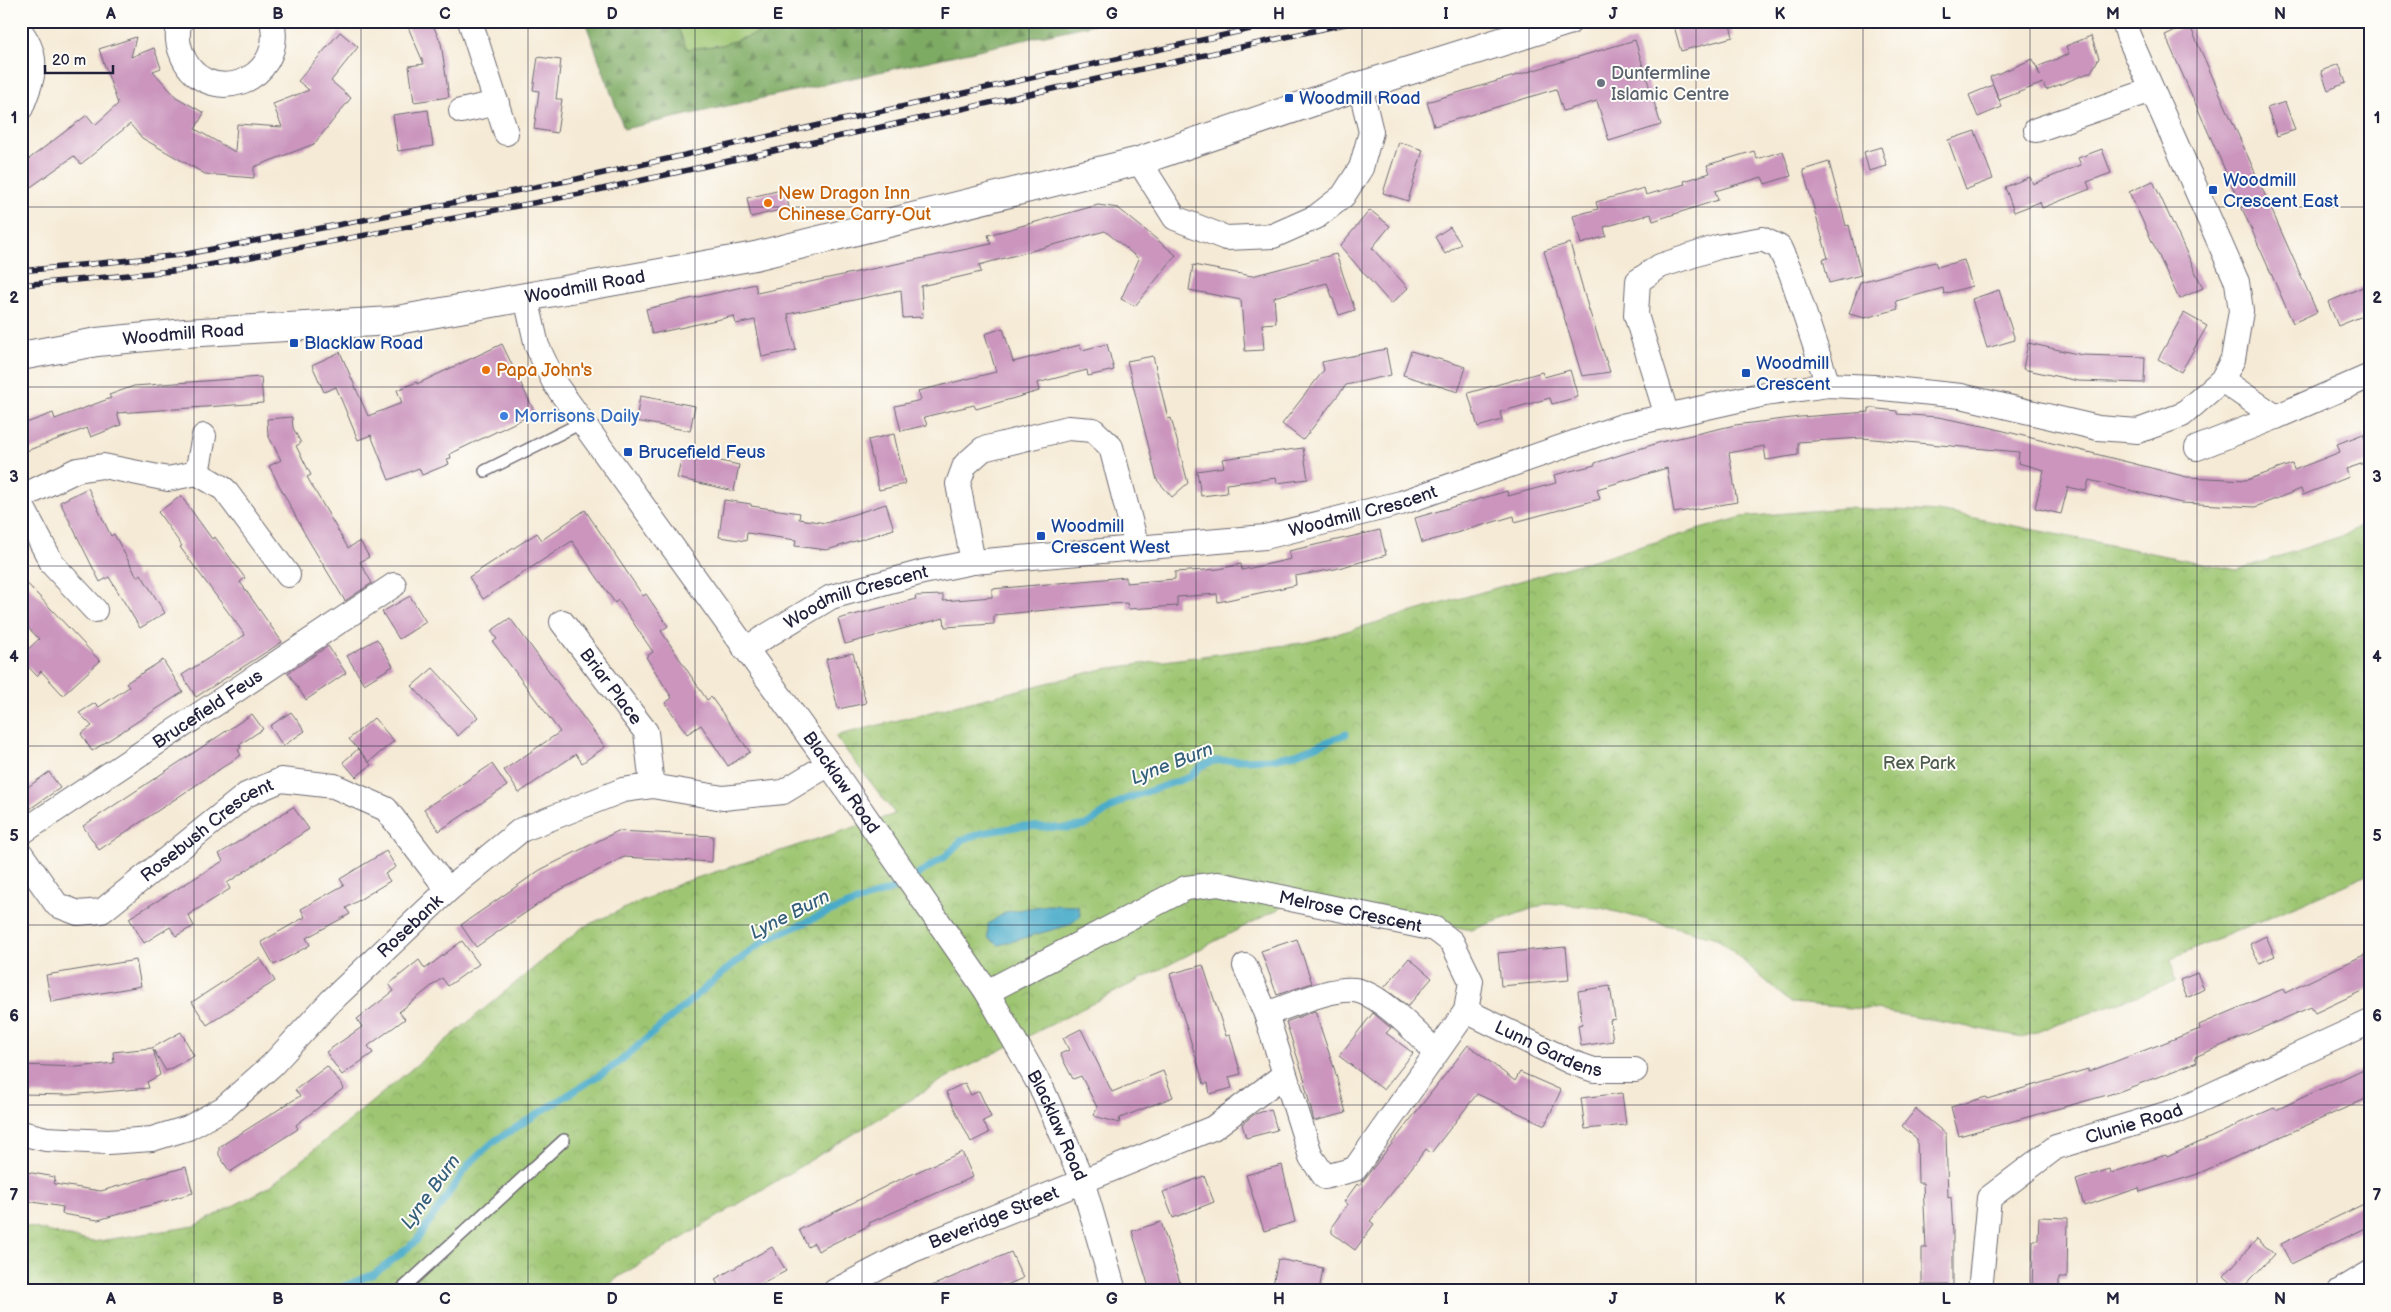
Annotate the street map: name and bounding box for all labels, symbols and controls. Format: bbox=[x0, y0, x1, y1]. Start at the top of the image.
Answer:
text: A bbox=[105, 5, 116, 24]
text: B bbox=[272, 5, 284, 24]
text: C bbox=[439, 5, 451, 24]
text: D bbox=[606, 5, 618, 24]
text: E bbox=[773, 5, 783, 24]
text: F bbox=[940, 5, 950, 24]
text: G bbox=[1106, 5, 1118, 24]
text: H bbox=[1273, 5, 1285, 24]
text: I bbox=[1443, 5, 1449, 24]
text: J bbox=[1609, 5, 1618, 24]
text: K bbox=[1775, 5, 1786, 24]
text: L bbox=[1941, 5, 1951, 24]
text: M bbox=[2106, 5, 2120, 24]
text: N bbox=[2274, 5, 2286, 24]
scale bar bbox=[45, 42, 112, 74]
text: 20 m bbox=[52, 51, 86, 70]
place label: Dunfermline Islamic Centre bbox=[1611, 63, 1729, 105]
marker: Dunfermline Islamic Centre bbox=[1595, 77, 1607, 89]
place label: Woodmill Road bbox=[1299, 88, 1421, 109]
marker: Woodmill Road bbox=[1283, 92, 1295, 104]
text: 1 bbox=[11, 109, 17, 128]
text: 1 bbox=[2374, 109, 2380, 128]
place label: Woodmill Crescent East bbox=[2223, 170, 2339, 212]
place label: New Dragon Inn Chinese Carry-Out bbox=[778, 183, 932, 225]
marker: Woodmill Crescent East bbox=[2207, 184, 2219, 196]
marker: New Dragon Inn Chinese Carry-Out bbox=[762, 197, 774, 209]
street label: Woodmill Road bbox=[523, 265, 647, 308]
text: 2 bbox=[9, 289, 19, 308]
text: 2 bbox=[2372, 289, 2382, 308]
street label: Woodmill Road bbox=[122, 319, 245, 350]
place label: Blacklaw Road bbox=[304, 333, 423, 354]
marker: Blacklaw Road bbox=[288, 337, 300, 349]
place label: Woodmill Crescent bbox=[1756, 353, 1831, 395]
place label: Papa John's bbox=[496, 360, 592, 381]
marker: Papa John's bbox=[480, 364, 492, 376]
marker: Woodmill Crescent bbox=[1740, 367, 1752, 379]
place label: Morrisons Daily bbox=[514, 406, 640, 427]
marker: Morrisons Daily bbox=[498, 410, 510, 422]
place label: Brucefield Feus bbox=[638, 442, 765, 463]
marker: Brucefield Feus bbox=[622, 446, 634, 458]
text: 3 bbox=[9, 468, 19, 487]
text: 3 bbox=[2372, 468, 2382, 487]
street label: Woodmill Crescent bbox=[1286, 481, 1440, 541]
place label: Woodmill Crescent West bbox=[1051, 516, 1171, 558]
marker: Woodmill Crescent West bbox=[1035, 530, 1047, 542]
street label: Woodmill Crescent bbox=[780, 561, 930, 633]
street label: Briar Place bbox=[575, 644, 647, 729]
text: 4 bbox=[9, 648, 19, 667]
text: 4 bbox=[2372, 648, 2382, 667]
street label: Brucefield Feus bbox=[149, 665, 267, 753]
street label: Blacklaw Road bbox=[799, 727, 884, 837]
water label: Lyne Burn bbox=[1128, 738, 1216, 790]
park label: Rex Park bbox=[1883, 753, 1955, 774]
street label: Rosebush Crescent bbox=[136, 774, 277, 886]
text: 5 bbox=[9, 827, 19, 846]
text: 5 bbox=[2372, 827, 2382, 846]
water label: Lyne Burn bbox=[746, 885, 834, 945]
street label: Melrose Crescent bbox=[1277, 886, 1424, 937]
street label: Rosebank bbox=[373, 890, 447, 962]
text: 6 bbox=[9, 1007, 19, 1026]
text: 6 bbox=[2372, 1007, 2382, 1026]
street label: Lunn Gardens bbox=[1491, 1016, 1602, 1081]
street label: Blacklaw Road bbox=[1023, 1066, 1091, 1184]
street label: Clunie Road bbox=[2083, 1099, 2186, 1148]
water label: Lyne Burn bbox=[396, 1150, 466, 1234]
street label: Beveridge Street bbox=[926, 1181, 1062, 1253]
text: 7 bbox=[10, 1186, 19, 1205]
text: 7 bbox=[2373, 1186, 2382, 1205]
text: A bbox=[105, 1290, 116, 1309]
text: B bbox=[272, 1290, 284, 1309]
text: C bbox=[439, 1290, 451, 1309]
text: D bbox=[606, 1290, 618, 1309]
text: E bbox=[773, 1290, 783, 1309]
text: F bbox=[940, 1290, 950, 1309]
text: G bbox=[1106, 1290, 1118, 1309]
text: H bbox=[1273, 1290, 1285, 1309]
text: I bbox=[1443, 1290, 1449, 1309]
text: J bbox=[1609, 1290, 1618, 1309]
text: K bbox=[1775, 1290, 1786, 1309]
text: L bbox=[1941, 1290, 1951, 1309]
text: M bbox=[2106, 1290, 2120, 1309]
text: N bbox=[2274, 1290, 2286, 1309]

